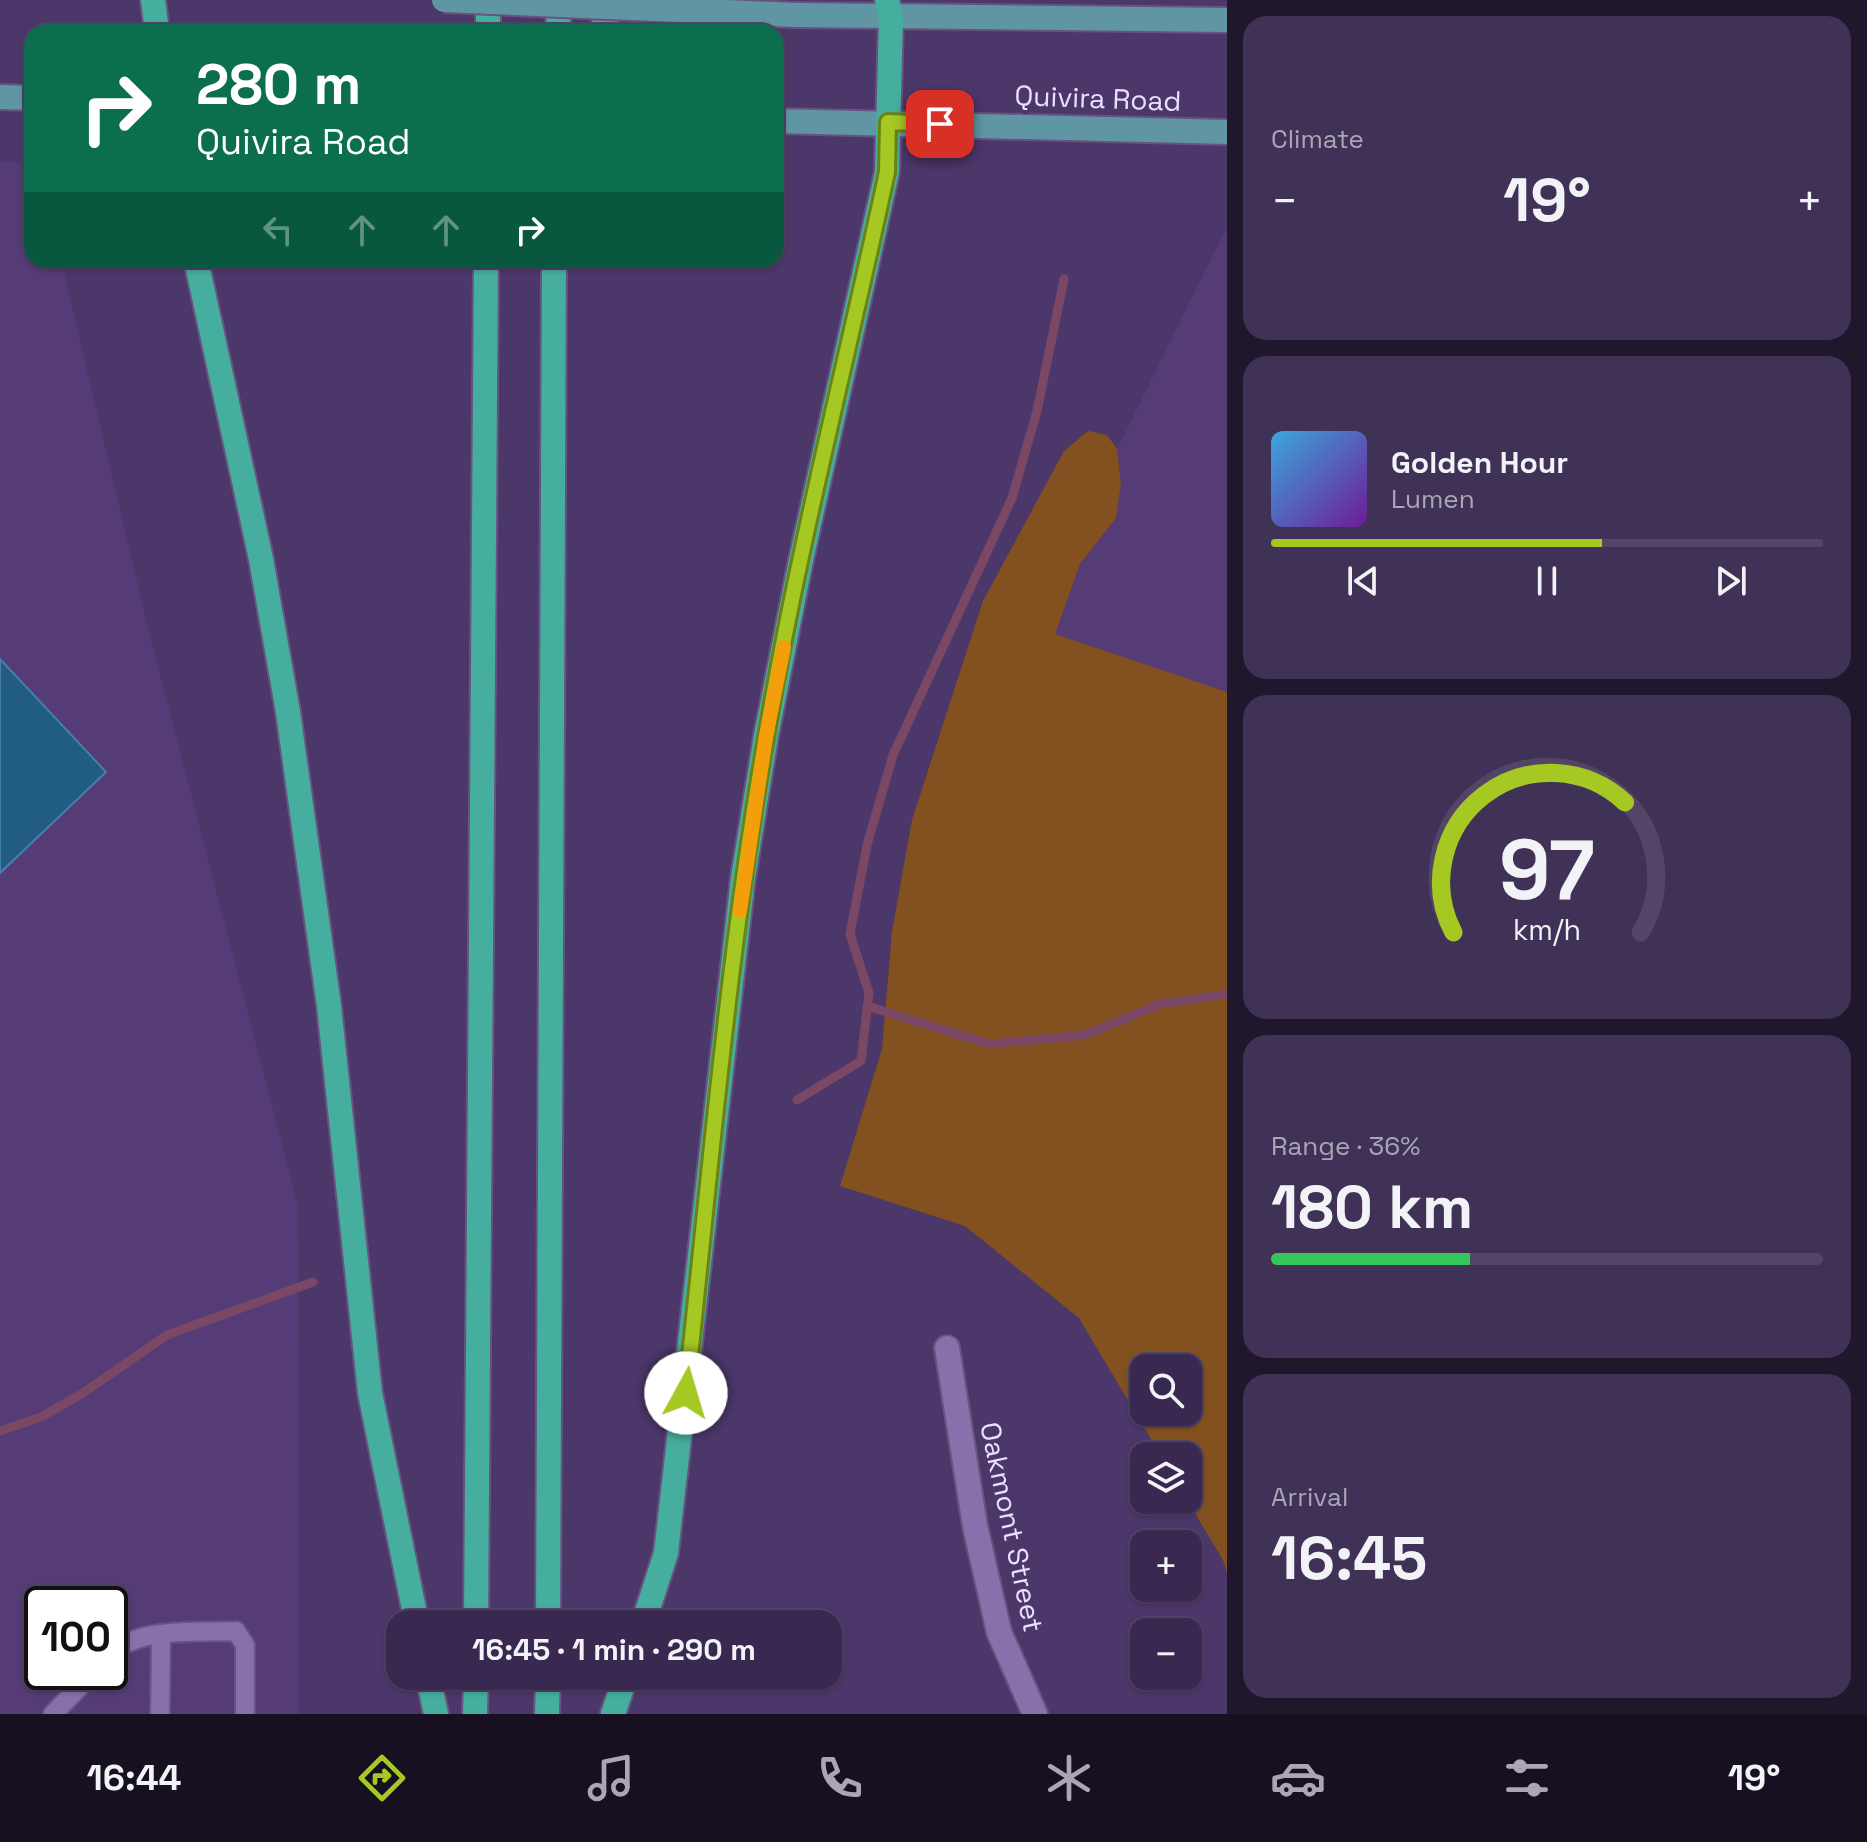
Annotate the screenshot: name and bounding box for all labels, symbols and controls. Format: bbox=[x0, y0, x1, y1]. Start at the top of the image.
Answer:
text: 280 m bbox=[196, 49, 361, 120]
icon: right bbox=[64, 56, 168, 160]
street label: Quivira Road bbox=[1014, 77, 1182, 119]
pin bbox=[906, 90, 974, 158]
icon: arrive bbox=[918, 102, 962, 146]
text: Quivira Road bbox=[196, 119, 410, 165]
text: Climate bbox=[1271, 122, 1364, 156]
text: 19° bbox=[1503, 162, 1591, 239]
text: − bbox=[1271, 173, 1298, 229]
text: + bbox=[1796, 173, 1823, 229]
icon: left bbox=[256, 208, 300, 252]
icon: ahead bbox=[340, 208, 384, 252]
icon: ahead bbox=[424, 208, 468, 252]
icon: right bbox=[508, 208, 552, 252]
text: Golden Hour bbox=[1391, 443, 1568, 482]
text: Lumen bbox=[1391, 482, 1475, 516]
icon: previous bbox=[1341, 559, 1385, 603]
icon: pause bbox=[1525, 559, 1569, 603]
icon: next bbox=[1709, 559, 1753, 603]
text: 97 bbox=[1499, 817, 1595, 923]
text: km/h bbox=[1513, 912, 1581, 948]
text: Range · 36% bbox=[1271, 1129, 1420, 1163]
text: 180 km bbox=[1271, 1169, 1473, 1246]
position arrow bbox=[644, 1351, 728, 1435]
map controls bbox=[1130, 1354, 1202, 1690]
button: search bbox=[1130, 1354, 1202, 1426]
street label: Oakmont Street bbox=[972, 1419, 1052, 1635]
button: layers bbox=[1130, 1442, 1202, 1514]
text: Arrival bbox=[1271, 1480, 1348, 1514]
text: 16:45 bbox=[1271, 1520, 1427, 1597]
button: + bbox=[1130, 1530, 1202, 1602]
speed limit sign: 100 bbox=[24, 1586, 128, 1690]
button: − bbox=[1130, 1618, 1202, 1690]
text: 16:45 · 1 min · 290 m bbox=[472, 1630, 756, 1669]
icon: directions bbox=[354, 1750, 410, 1806]
icon: music bbox=[583, 1750, 639, 1806]
icon: phone bbox=[812, 1750, 868, 1806]
icon: climate bbox=[1041, 1750, 1097, 1806]
icon: car bbox=[1270, 1750, 1326, 1806]
icon: filters bbox=[1499, 1750, 1555, 1806]
text: 16:44 bbox=[86, 1755, 181, 1801]
text: 19° bbox=[1728, 1755, 1780, 1801]

